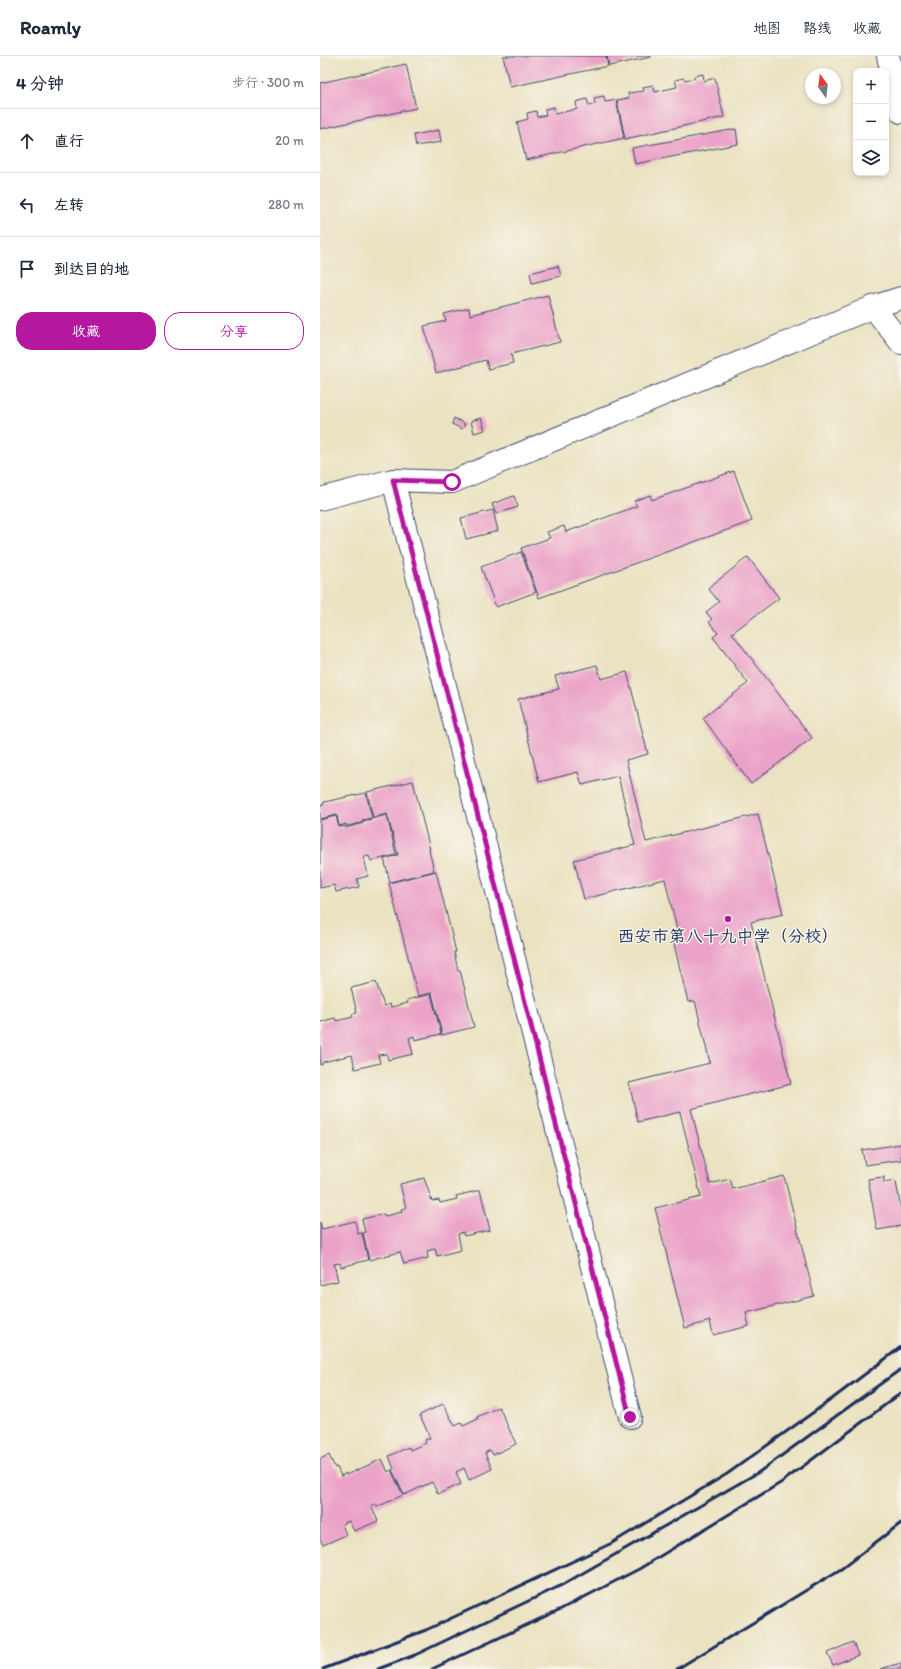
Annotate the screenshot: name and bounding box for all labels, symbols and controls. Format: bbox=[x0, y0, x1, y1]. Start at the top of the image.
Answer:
text: Roamly bbox=[20, 16, 81, 39]
text: 地图 bbox=[753, 20, 781, 37]
text: 路线 bbox=[803, 20, 831, 37]
text: 收藏 bbox=[853, 20, 881, 37]
north arrow bbox=[805, 68, 841, 104]
map controls bbox=[853, 68, 889, 176]
button: + bbox=[853, 68, 889, 104]
text: 4 分钟 bbox=[16, 73, 64, 93]
text: 步行 · 300 m bbox=[232, 75, 304, 90]
button: − bbox=[853, 104, 889, 140]
icon: ahead bbox=[16, 130, 38, 152]
text: 直行 bbox=[54, 132, 84, 150]
text: 20 m bbox=[275, 133, 304, 148]
button: layers bbox=[853, 140, 889, 176]
icon: left bbox=[16, 194, 38, 216]
text: 左转 bbox=[54, 196, 84, 214]
text: 280 m bbox=[268, 197, 304, 212]
icon: arrive bbox=[16, 258, 38, 280]
text: 到达目的地 bbox=[54, 260, 129, 278]
button: 收藏 bbox=[16, 312, 156, 350]
button: 分享 bbox=[164, 312, 304, 350]
route start bbox=[443, 473, 461, 491]
marker: 西安市第八十九中学（分校） bbox=[723, 914, 733, 924]
place label: 西安市第八十九中学（分校） bbox=[618, 926, 839, 946]
route end bbox=[621, 1408, 639, 1426]

